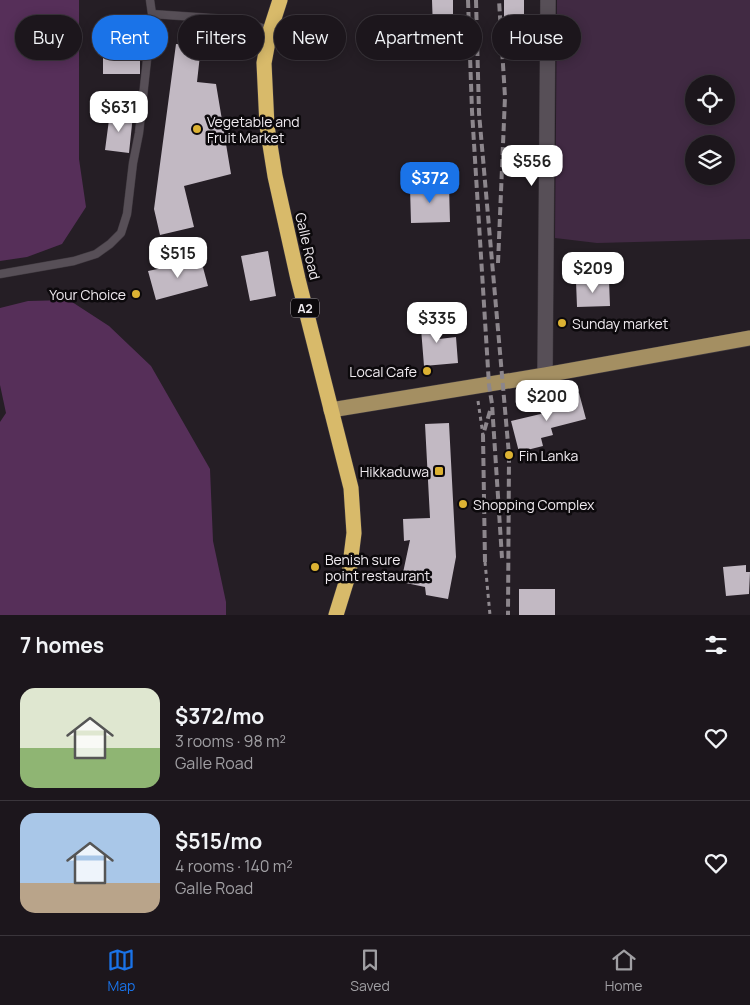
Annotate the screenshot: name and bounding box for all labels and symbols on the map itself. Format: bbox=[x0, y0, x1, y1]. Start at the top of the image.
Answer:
pin: $631 bbox=[89, 90, 149, 133]
place label: Vegetable and Fruit Market bbox=[207, 112, 300, 147]
marker: Vegetable and Fruit Market bbox=[191, 123, 203, 135]
pin: $556 bbox=[502, 144, 562, 187]
pin: $372 bbox=[400, 162, 460, 204]
street label: Galle Road bbox=[291, 211, 325, 281]
pin: $515 bbox=[148, 236, 208, 279]
pin: $209 bbox=[563, 252, 623, 294]
place label: Your Choice bbox=[49, 285, 126, 304]
marker: Your Choice bbox=[130, 288, 142, 300]
road number: A2 bbox=[291, 298, 319, 318]
pin: $335 bbox=[407, 302, 467, 344]
place label: Sunday market bbox=[572, 314, 669, 333]
marker: Sunday market bbox=[556, 317, 568, 329]
place label: Local Cafe bbox=[349, 362, 417, 381]
marker: Local Cafe bbox=[421, 365, 433, 377]
pin: $200 bbox=[517, 380, 577, 422]
place label: Fin Lanka bbox=[519, 446, 578, 465]
marker: Fin Lanka bbox=[503, 449, 515, 461]
place label: Hikkaduwa bbox=[360, 462, 429, 481]
marker: Hikkaduwa bbox=[433, 465, 445, 477]
place label: Shopping Complex bbox=[473, 495, 595, 514]
marker: Shopping Complex bbox=[457, 498, 469, 510]
place label: Benish sure point restaurant bbox=[325, 550, 431, 585]
marker: Benish sure point restaurant bbox=[309, 561, 321, 573]

